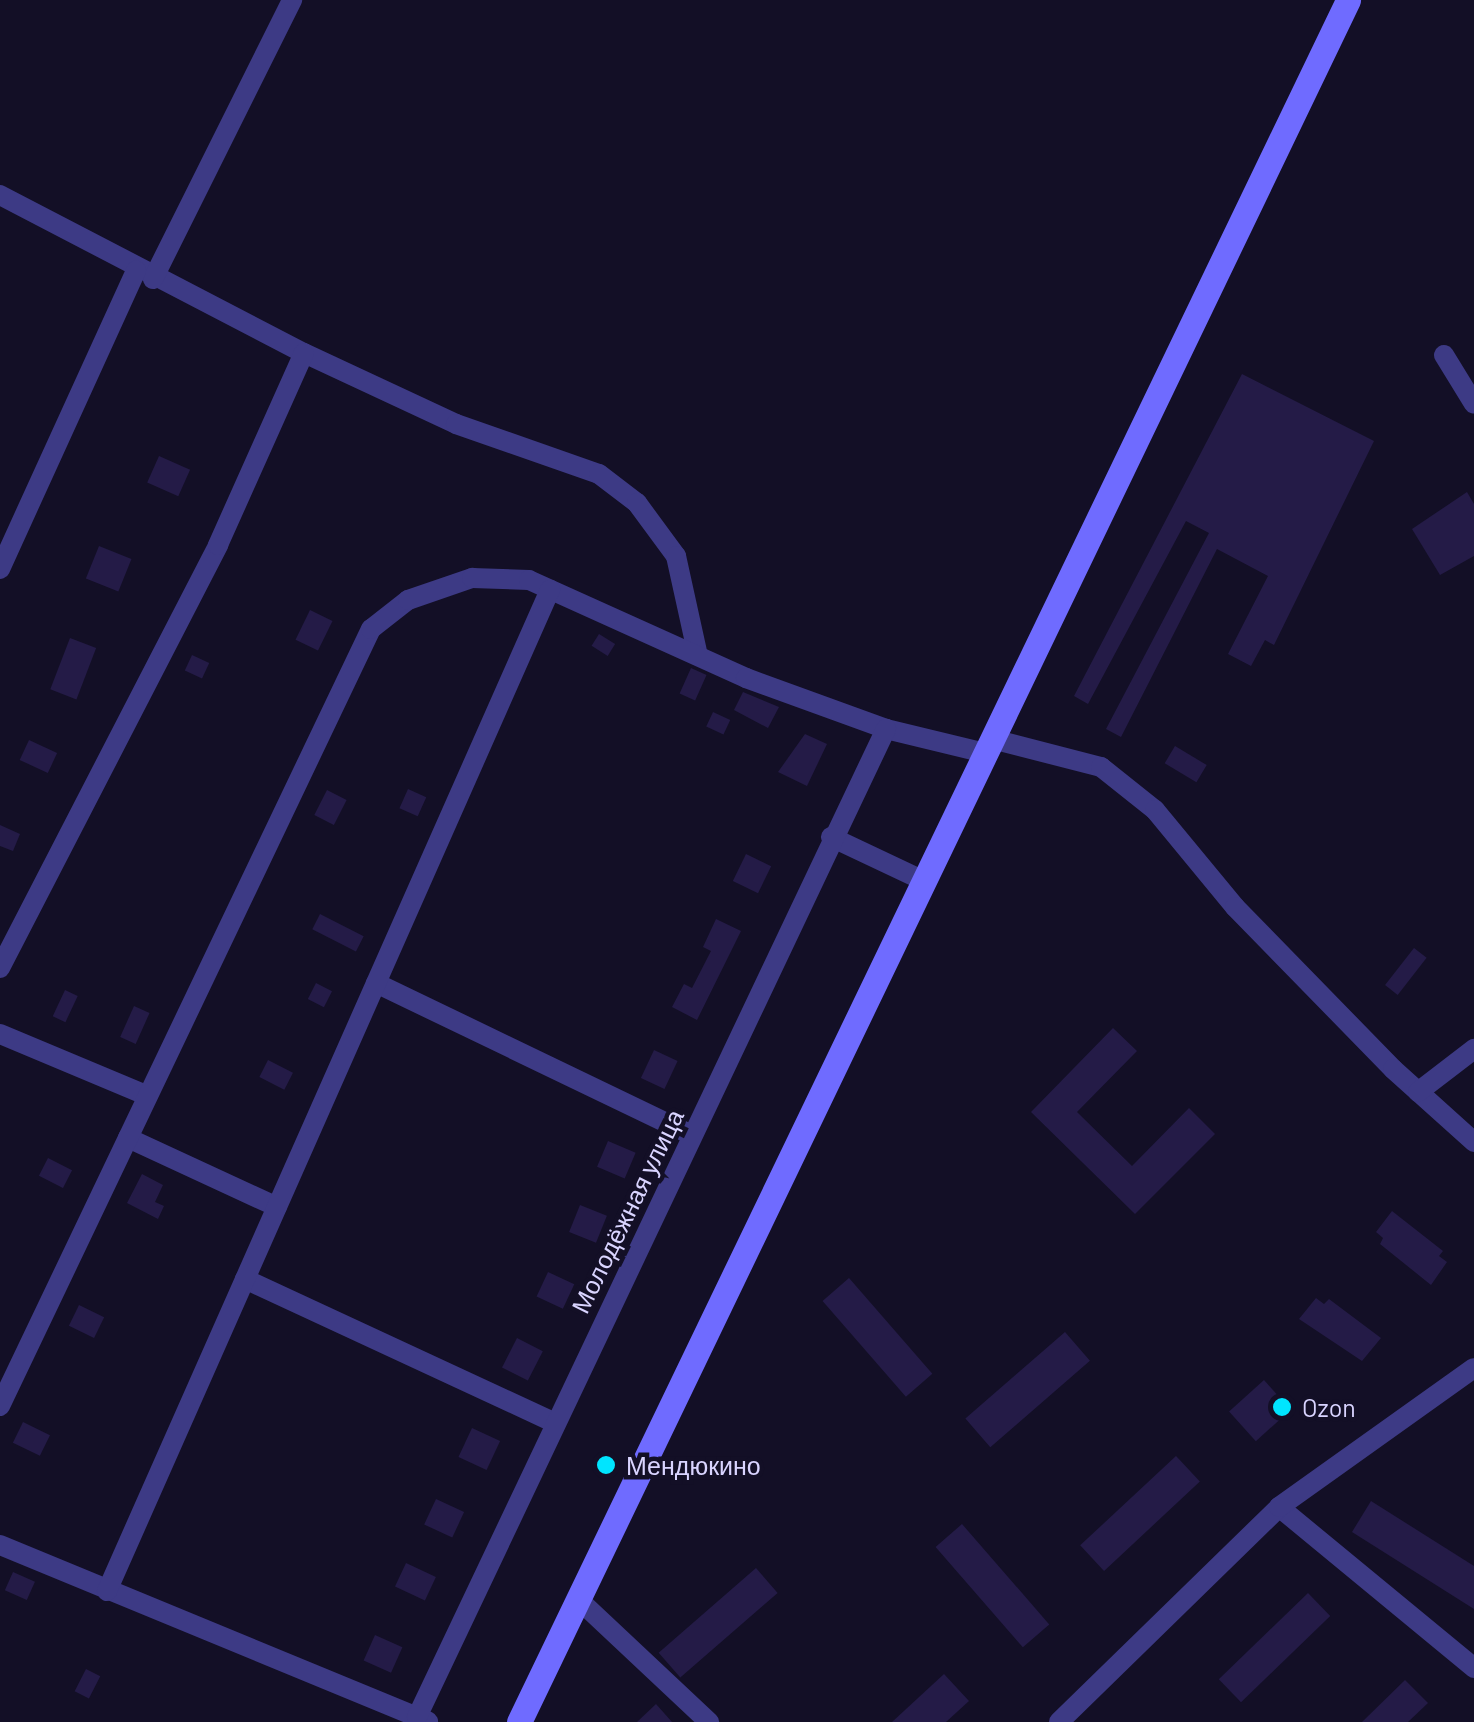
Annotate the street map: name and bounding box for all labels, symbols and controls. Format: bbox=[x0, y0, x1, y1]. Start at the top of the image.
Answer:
street label: Молодёжная улица bbox=[565, 1104, 689, 1318]
place label: Ozon bbox=[1302, 1392, 1356, 1422]
marker: Ozon bbox=[1271, 1396, 1293, 1418]
place label: Мендюкино bbox=[626, 1450, 761, 1480]
marker: Мендюкино bbox=[595, 1454, 617, 1476]

